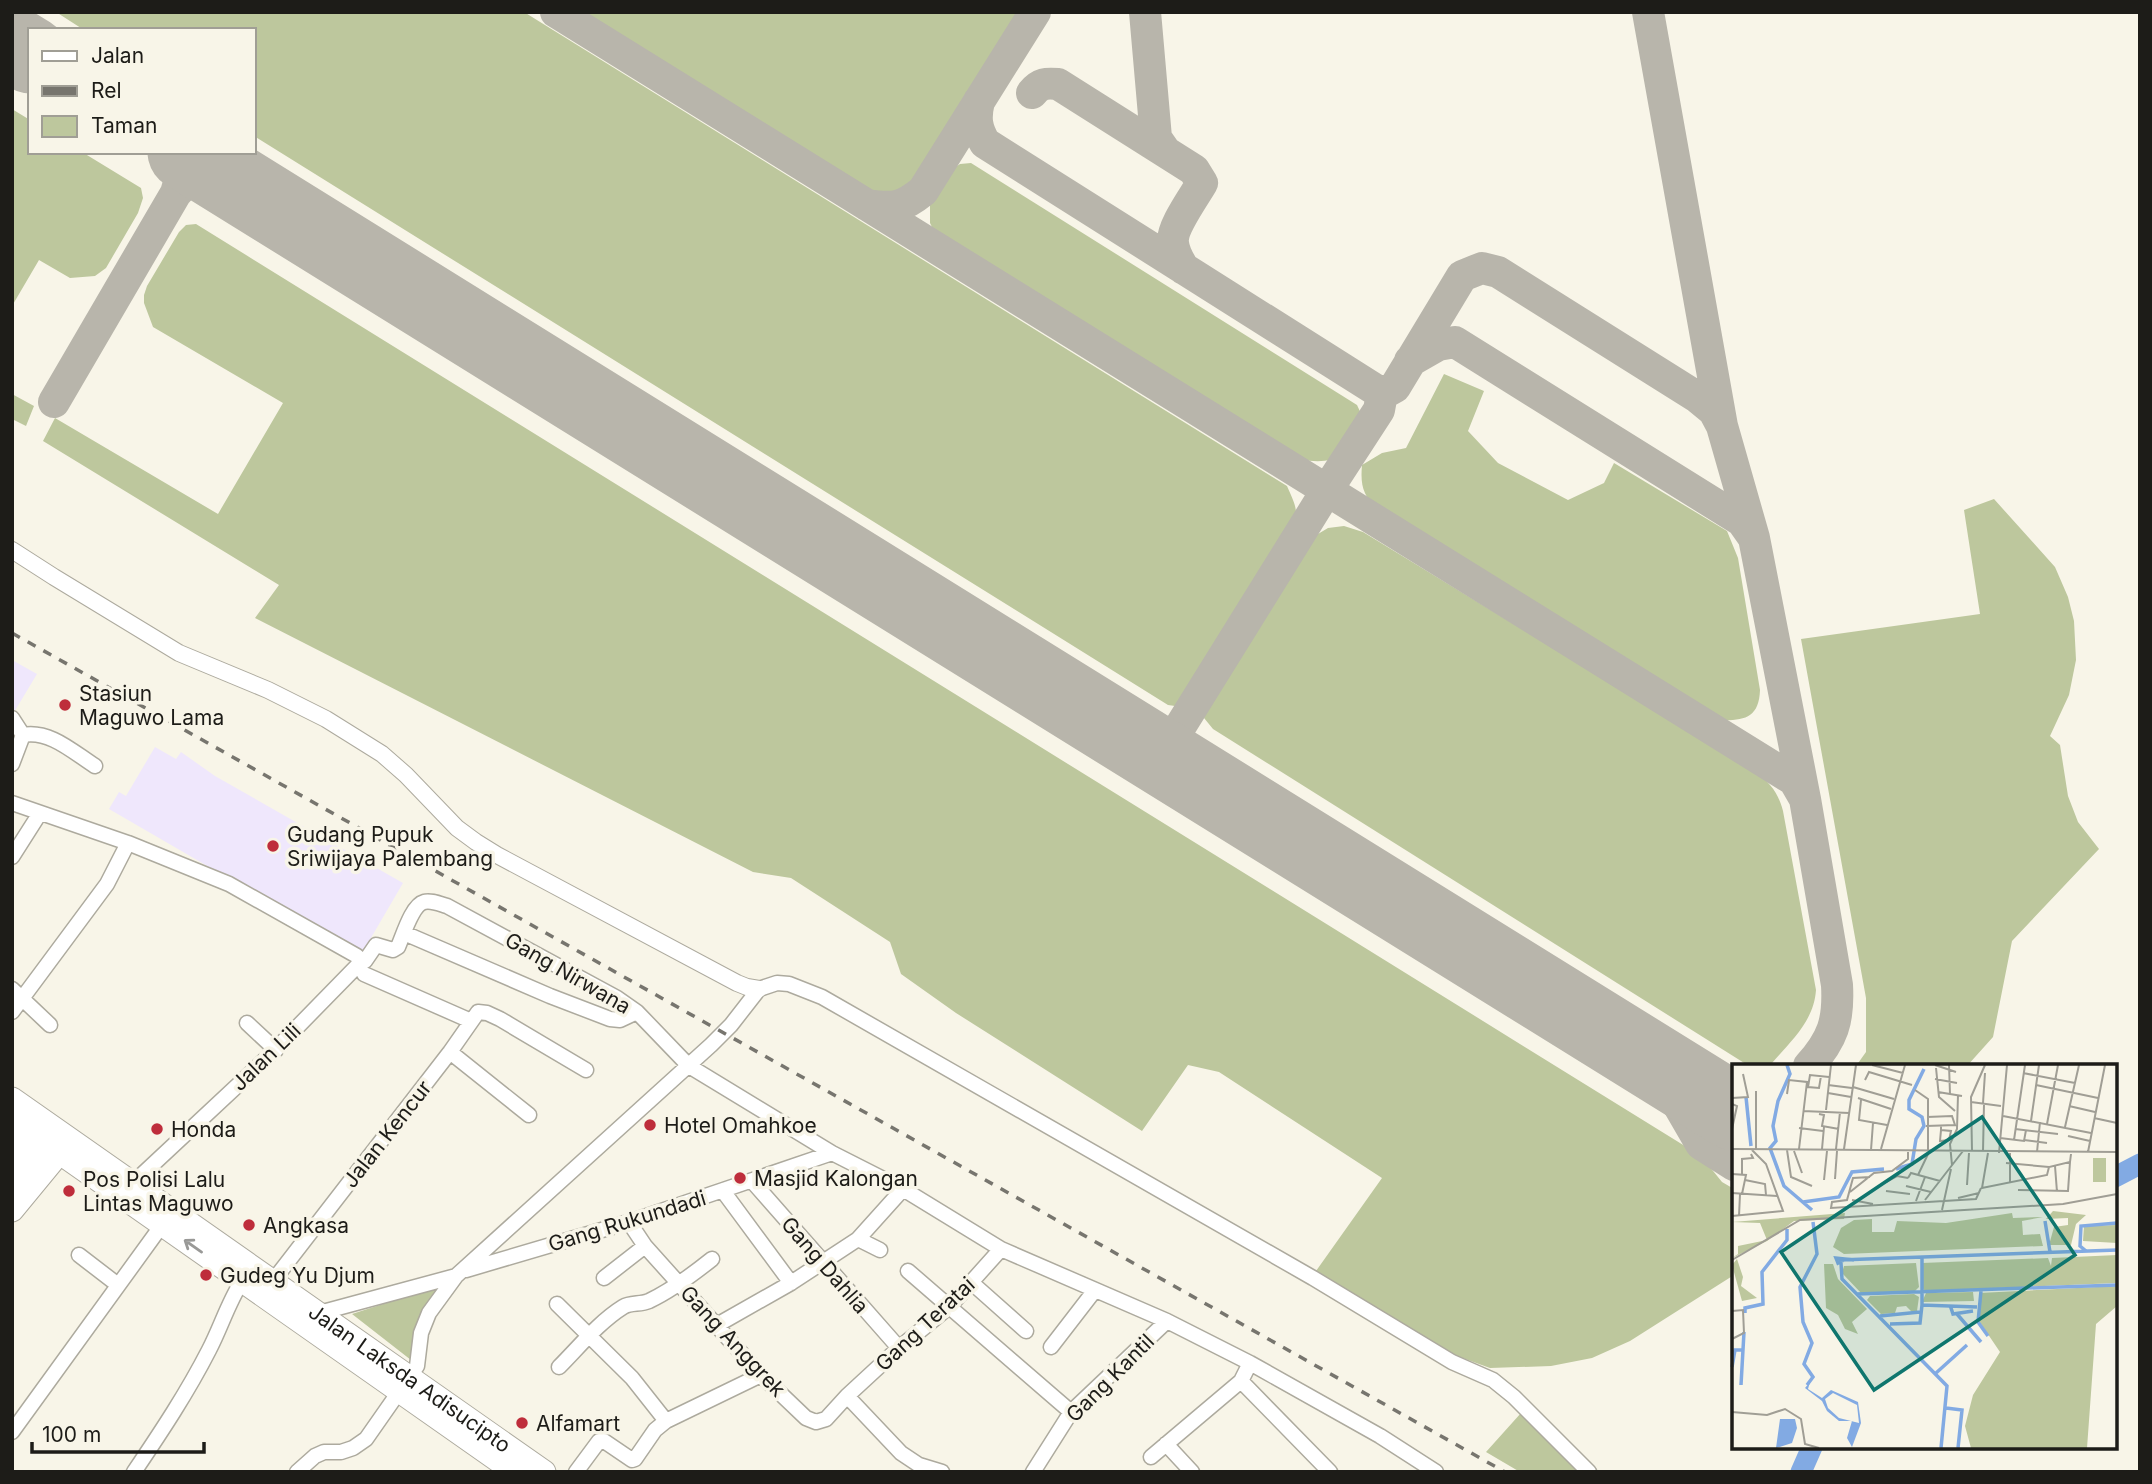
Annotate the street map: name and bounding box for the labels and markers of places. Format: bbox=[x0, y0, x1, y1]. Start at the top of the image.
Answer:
place label: Stasiun Maguwo Lama bbox=[79, 681, 224, 730]
marker: Stasiun Maguwo Lama bbox=[57, 697, 73, 713]
place label: Gudang Pupuk Sriwijaya Palembang bbox=[287, 822, 493, 871]
marker: Gudang Pupuk Sriwijaya Palembang bbox=[265, 838, 281, 854]
place label: Hotel Omahkoe bbox=[664, 1113, 817, 1138]
place label: Honda bbox=[171, 1117, 236, 1142]
marker: Hotel Omahkoe bbox=[642, 1117, 658, 1133]
marker: Honda bbox=[149, 1121, 165, 1137]
place label: Masjid Kalongan bbox=[754, 1166, 918, 1191]
place label: Pos Polisi Lalu Lintas Maguwo bbox=[83, 1167, 234, 1216]
marker: Masjid Kalongan bbox=[732, 1170, 748, 1186]
marker: Pos Polisi Lalu Lintas Maguwo bbox=[61, 1183, 77, 1199]
place label: Angkasa bbox=[263, 1213, 349, 1238]
marker: Angkasa bbox=[241, 1217, 257, 1233]
place label: Gudeg Yu Djum bbox=[220, 1263, 375, 1288]
marker: Gudeg Yu Djum bbox=[198, 1267, 214, 1283]
place label: Alfamart bbox=[536, 1411, 620, 1436]
marker: Alfamart bbox=[514, 1415, 530, 1431]

